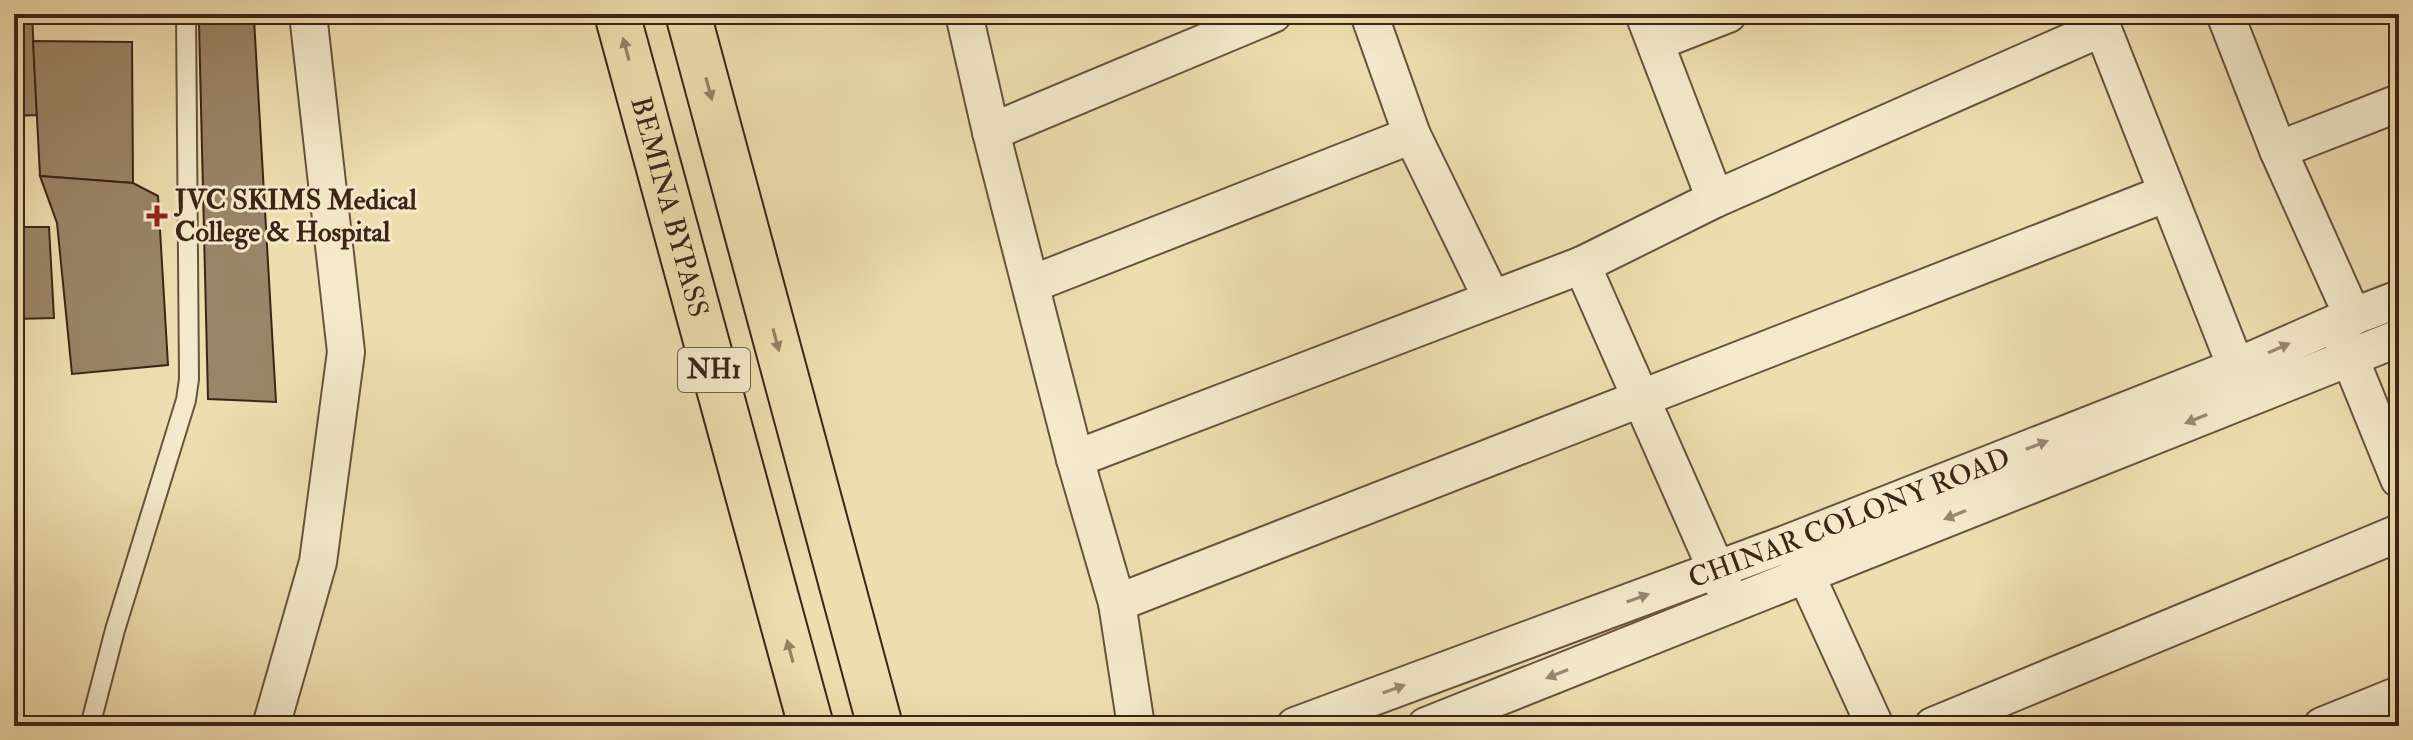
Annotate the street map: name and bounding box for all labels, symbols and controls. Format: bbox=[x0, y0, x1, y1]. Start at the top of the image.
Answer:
one-way arrow bbox=[619, 36, 632, 60]
one-way arrow bbox=[703, 77, 715, 102]
street label: BEMINA BYPASS bbox=[623, 93, 716, 321]
place label: JVC SKIMS Medical College & Hospital bbox=[173, 183, 417, 250]
marker: JVC SKIMS Medical College & Hospital bbox=[146, 205, 168, 227]
one-way arrow bbox=[771, 328, 783, 353]
one-way arrow bbox=[2267, 342, 2290, 355]
road number: NH1 bbox=[678, 348, 750, 392]
one-way arrow bbox=[2184, 412, 2208, 425]
one-way arrow bbox=[2025, 438, 2049, 451]
street label: CHINAR COLONY ROAD bbox=[1684, 440, 2015, 596]
one-way arrow bbox=[1943, 509, 1967, 522]
one-way arrow bbox=[1626, 592, 1650, 604]
one-way arrow bbox=[783, 638, 796, 662]
one-way arrow bbox=[1545, 668, 1569, 681]
one-way arrow bbox=[1382, 682, 1406, 695]

